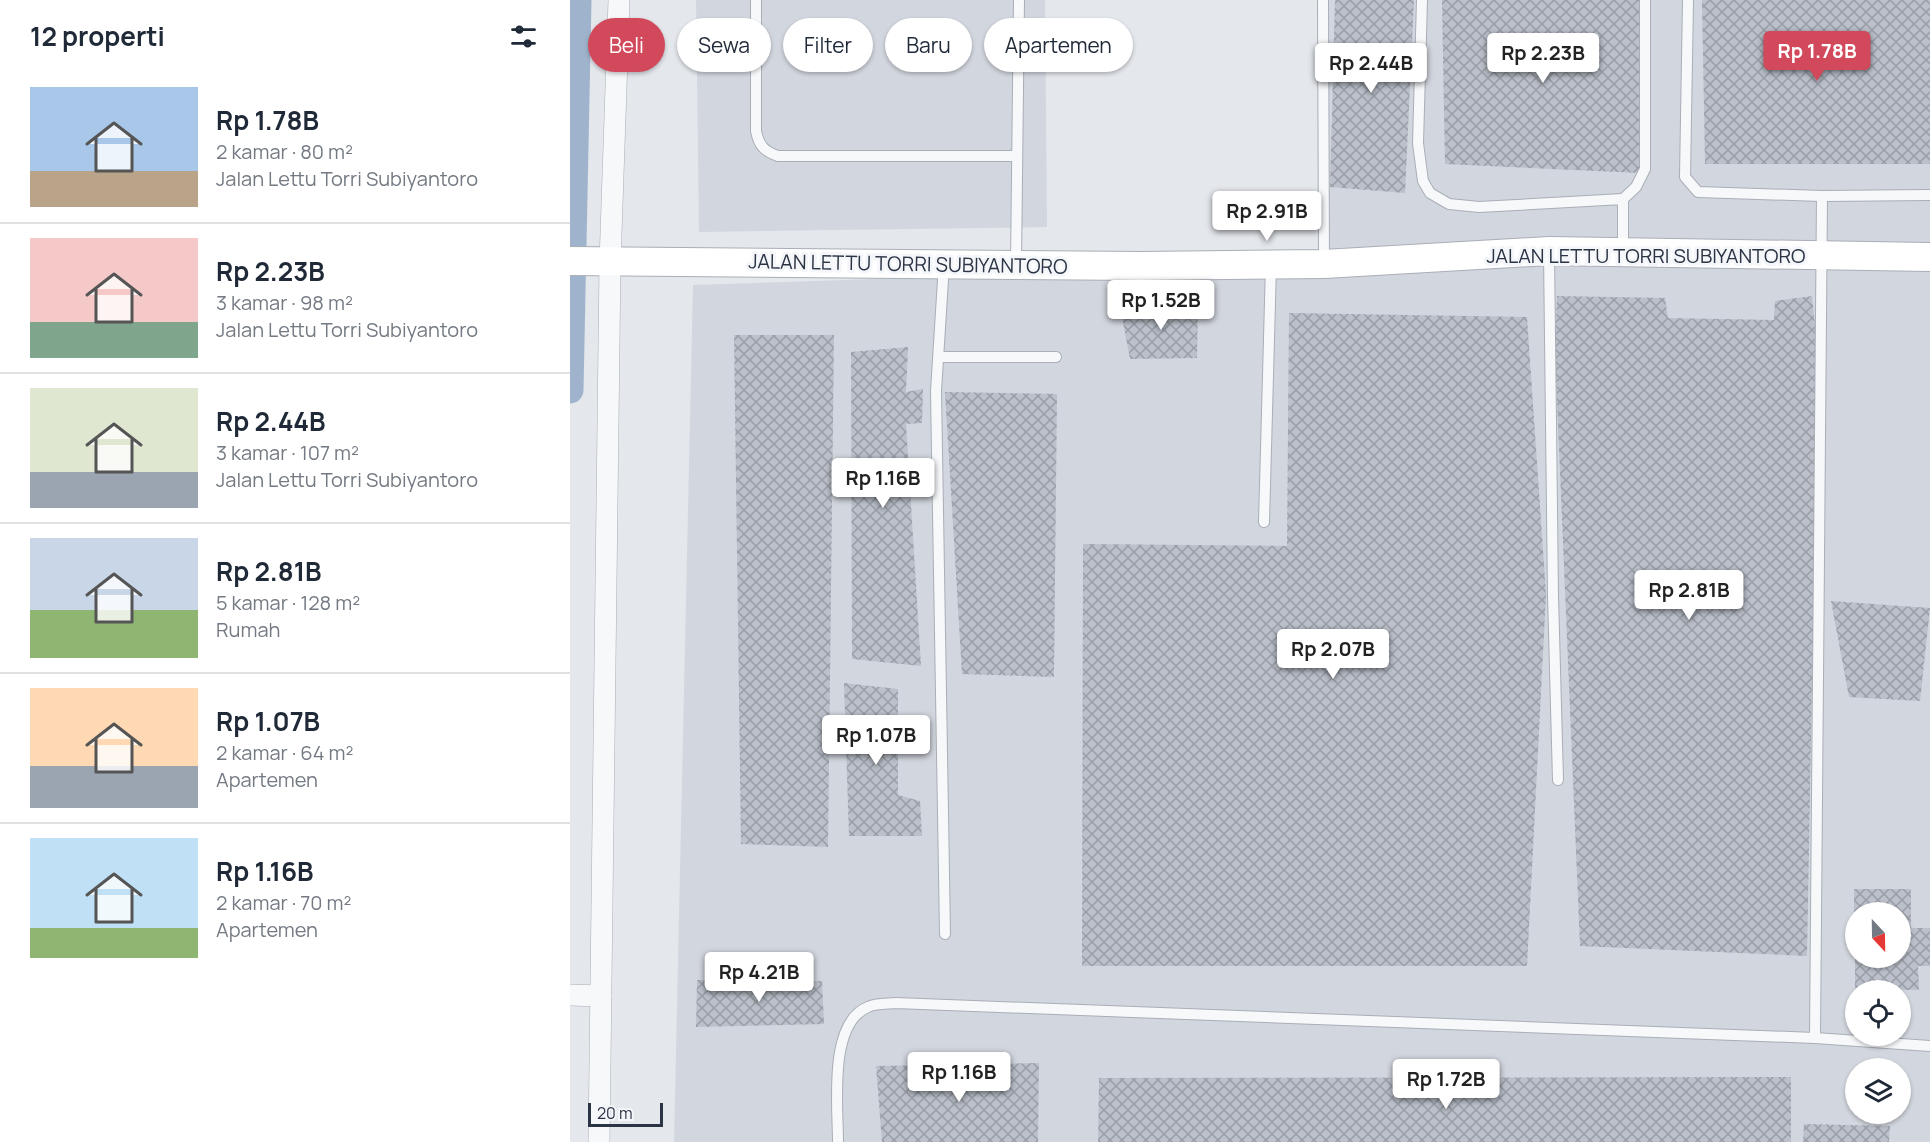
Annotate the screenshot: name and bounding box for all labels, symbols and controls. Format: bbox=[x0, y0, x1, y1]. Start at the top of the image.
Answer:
text: 12 properti bbox=[30, 18, 165, 54]
chip: Beli bbox=[588, 18, 665, 72]
chip: Sewa bbox=[677, 18, 771, 72]
chip: Filter bbox=[783, 18, 873, 72]
chip: Baru bbox=[885, 18, 972, 72]
chip: Apartemen bbox=[984, 18, 1133, 72]
icon: filters bbox=[507, 20, 540, 53]
pin: Rp 1.78B bbox=[1755, 31, 1879, 82]
pin: Rp 2.23B bbox=[1481, 33, 1605, 84]
text: Rp 1.78B bbox=[1777, 37, 1857, 64]
text: Rp 2.23B bbox=[1501, 39, 1585, 66]
pin: Rp 2.44B bbox=[1309, 43, 1433, 94]
text: Rp 2.44B bbox=[1329, 49, 1413, 76]
text: Rp 1.78B bbox=[216, 102, 319, 138]
icon: home bbox=[78, 111, 150, 183]
text: 2 kamar · 80 m² bbox=[216, 138, 353, 165]
text: Jalan Lettu Torri Subiyantoro bbox=[216, 165, 478, 192]
pin: Rp 2.91B bbox=[1205, 191, 1329, 242]
text: Rp 2.91B bbox=[1226, 197, 1308, 224]
street label: JALAN LETTU TORRI SUBIYANTORO bbox=[1486, 242, 1806, 269]
street label: JALAN LETTU TORRI SUBIYANTORO bbox=[748, 247, 1068, 280]
text: Rp 2.23B bbox=[216, 253, 325, 289]
icon: home bbox=[78, 262, 150, 334]
pin: Rp 1.52B bbox=[1099, 280, 1223, 331]
text: Rp 1.52B bbox=[1121, 286, 1201, 313]
text: 3 kamar · 98 m² bbox=[216, 289, 353, 316]
text: Jalan Lettu Torri Subiyantoro bbox=[216, 316, 478, 343]
text: Rp 2.44B bbox=[216, 403, 325, 439]
icon: home bbox=[78, 412, 150, 484]
text: 3 kamar · 107 m² bbox=[216, 439, 359, 466]
pin: Rp 1.16B bbox=[821, 458, 945, 509]
text: Rp 1.16B bbox=[846, 464, 920, 491]
text: Jalan Lettu Torri Subiyantoro bbox=[216, 466, 478, 493]
text: Rp 2.81B bbox=[216, 553, 321, 589]
icon: home bbox=[78, 562, 150, 634]
pin: Rp 2.81B bbox=[1627, 570, 1751, 621]
text: Rp 2.81B bbox=[1648, 576, 1730, 603]
text: 5 kamar · 128 m² bbox=[216, 589, 360, 616]
text: Rumah bbox=[216, 616, 280, 643]
pin: Rp 2.07B bbox=[1271, 629, 1395, 680]
text: Rp 2.07B bbox=[1291, 635, 1375, 662]
text: Rp 1.07B bbox=[216, 703, 320, 739]
icon: home bbox=[78, 712, 150, 784]
pin: Rp 1.07B bbox=[814, 715, 938, 766]
text: Rp 1.07B bbox=[836, 721, 916, 748]
text: 2 kamar · 64 m² bbox=[216, 739, 353, 766]
text: Apartemen bbox=[216, 766, 318, 793]
text: Rp 1.16B bbox=[216, 853, 313, 889]
icon: home bbox=[78, 862, 150, 934]
text: 2 kamar · 70 m² bbox=[216, 889, 351, 916]
north arrow bbox=[1845, 902, 1911, 968]
map controls bbox=[1845, 902, 1911, 1124]
text: Apartemen bbox=[216, 916, 318, 943]
pin: Rp 4.21B bbox=[697, 952, 821, 1003]
text: Rp 4.21B bbox=[719, 958, 799, 985]
button: locate bbox=[1845, 980, 1911, 1046]
pin: Rp 1.16B bbox=[897, 1052, 1021, 1103]
text: Rp 1.16B bbox=[922, 1058, 996, 1085]
button: layers bbox=[1845, 1058, 1911, 1124]
pin: Rp 1.72B bbox=[1384, 1059, 1508, 1110]
text: Rp 1.72B bbox=[1407, 1065, 1485, 1092]
scale bar bbox=[588, 1100, 663, 1128]
text: 20 m bbox=[597, 1102, 633, 1124]

